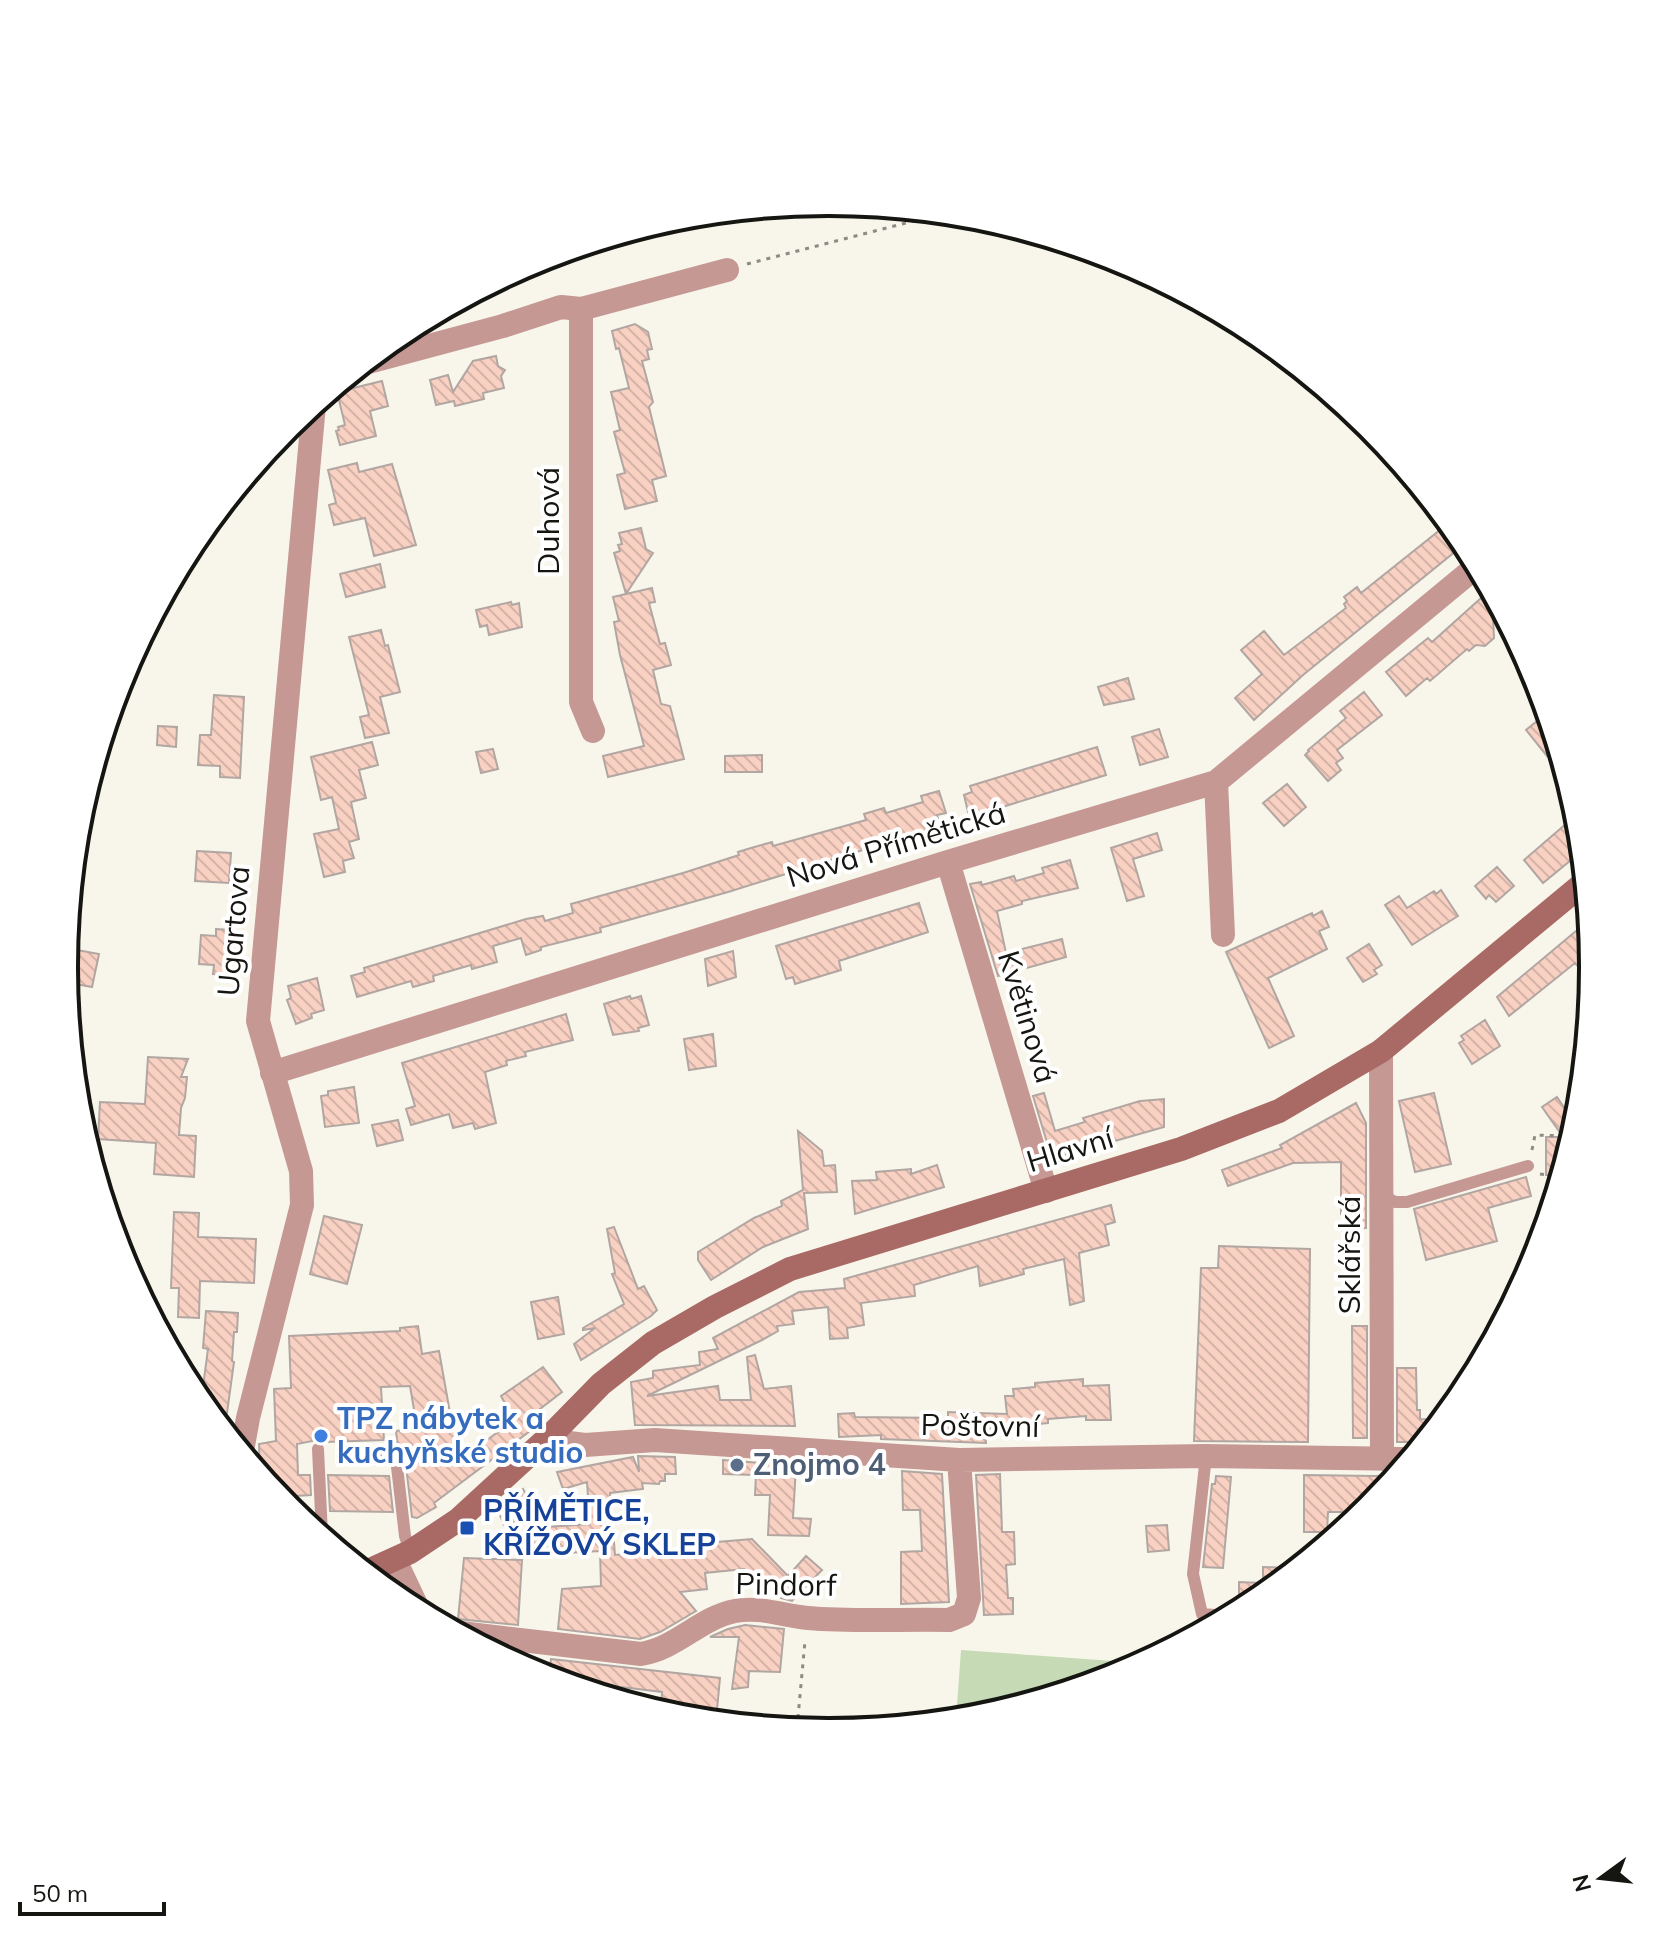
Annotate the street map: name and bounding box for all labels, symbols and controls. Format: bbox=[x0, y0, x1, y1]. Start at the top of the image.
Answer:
street label: Duhová bbox=[529, 467, 567, 575]
street label: Nová Přímětická bbox=[782, 793, 1010, 895]
street label: Ugartova bbox=[208, 864, 258, 998]
street label: Květinová bbox=[990, 946, 1066, 1087]
street label: Hlavní bbox=[1022, 1117, 1119, 1180]
street label: Sklářská bbox=[1330, 1196, 1368, 1314]
place label: TPZ nábytek a kuchyňské studio bbox=[337, 1399, 583, 1471]
street label: Poštovní bbox=[920, 1405, 1042, 1445]
marker: TPZ nábytek a kuchyňské studio bbox=[312, 1427, 330, 1445]
place label: Znojmo 4 bbox=[753, 1445, 886, 1483]
marker: Znojmo 4 bbox=[728, 1456, 746, 1474]
place label: PŘÍMĚTICE, KŘÍŽOVÝ SKLEP bbox=[483, 1491, 716, 1563]
marker: PŘÍMĚTICE, KŘÍŽOVÝ SKLEP bbox=[458, 1519, 476, 1537]
street label: Pindorf bbox=[735, 1564, 838, 1604]
north arrow bbox=[1561, 1838, 1641, 1918]
scale bar bbox=[20, 1866, 164, 1916]
text: N bbox=[1566, 1872, 1597, 1895]
text: 50 m bbox=[32, 1878, 88, 1908]

